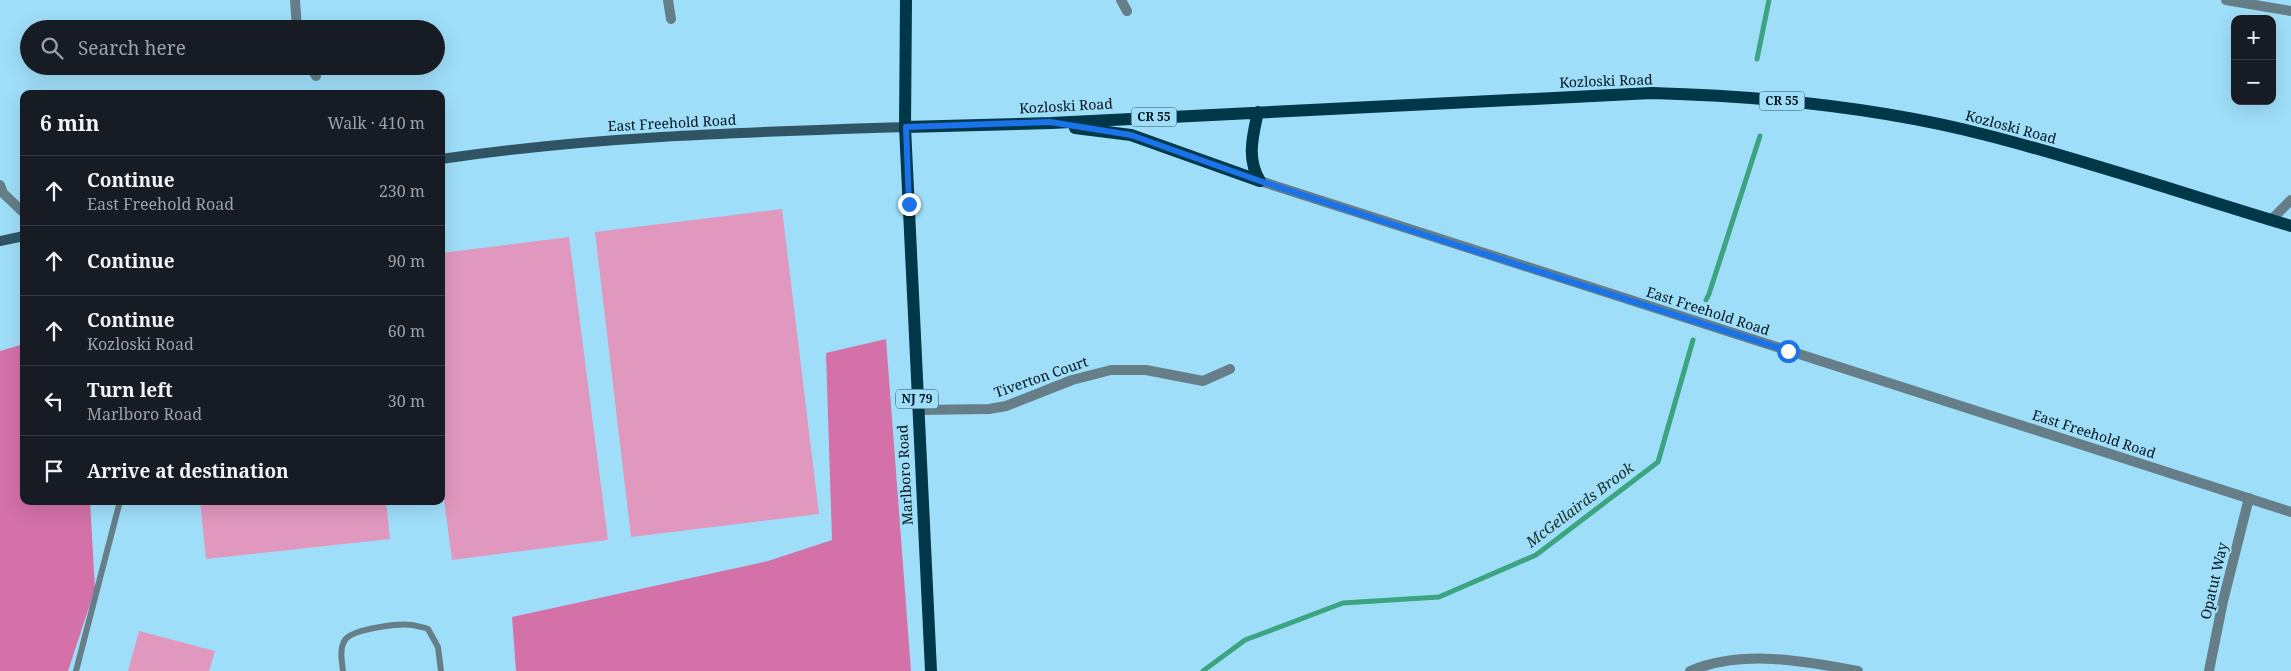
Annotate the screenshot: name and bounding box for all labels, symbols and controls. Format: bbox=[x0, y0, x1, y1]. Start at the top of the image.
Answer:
map controls bbox=[2231, 15, 2276, 105]
button: + bbox=[2231, 15, 2276, 60]
search box bbox=[20, 20, 445, 75]
icon: search bbox=[38, 34, 66, 62]
text: Search here bbox=[78, 35, 186, 61]
button: − bbox=[2231, 60, 2276, 105]
street label: Kozloski Road bbox=[1559, 69, 1653, 92]
road number: CR 55 bbox=[1760, 92, 1804, 110]
street label: Kozloski Road bbox=[1019, 94, 1114, 117]
street label: Kozloski Road bbox=[1963, 105, 2059, 148]
road number: CR 55 bbox=[1132, 108, 1176, 126]
text: 6 min bbox=[40, 109, 99, 137]
street label: East Freehold Road bbox=[607, 110, 737, 135]
text: Walk · 410 m bbox=[328, 112, 425, 134]
text: Continue bbox=[87, 167, 175, 193]
icon: ahead bbox=[40, 177, 68, 205]
text: 230 m bbox=[379, 180, 425, 202]
text: East Freehold Road bbox=[87, 193, 234, 215]
route end bbox=[898, 193, 921, 216]
icon: ahead bbox=[40, 247, 68, 275]
text: Continue bbox=[87, 248, 175, 274]
text: 90 m bbox=[388, 250, 425, 272]
street label: East Freehold Road bbox=[1644, 282, 1773, 340]
text: Continue bbox=[87, 307, 175, 333]
icon: ahead bbox=[40, 317, 68, 345]
text: 60 m bbox=[388, 320, 425, 342]
text: Kozloski Road bbox=[87, 333, 194, 355]
route start bbox=[1777, 340, 1800, 363]
street label: Tiverton Court bbox=[991, 352, 1090, 401]
text: Turn left bbox=[87, 377, 173, 403]
icon: left bbox=[40, 387, 68, 415]
road number: NJ 79 bbox=[896, 389, 938, 408]
text: 30 m bbox=[388, 390, 425, 412]
text: Marlboro Road bbox=[87, 403, 202, 425]
street label: East Freehold Road bbox=[2030, 405, 2159, 463]
street label: Marlboro Road bbox=[892, 424, 917, 526]
icon: arrive bbox=[40, 457, 68, 485]
water label: McGellairds Brook bbox=[1521, 457, 1638, 552]
text: Arrive at destination bbox=[87, 458, 289, 484]
street label: Opatut Way bbox=[2195, 540, 2232, 621]

